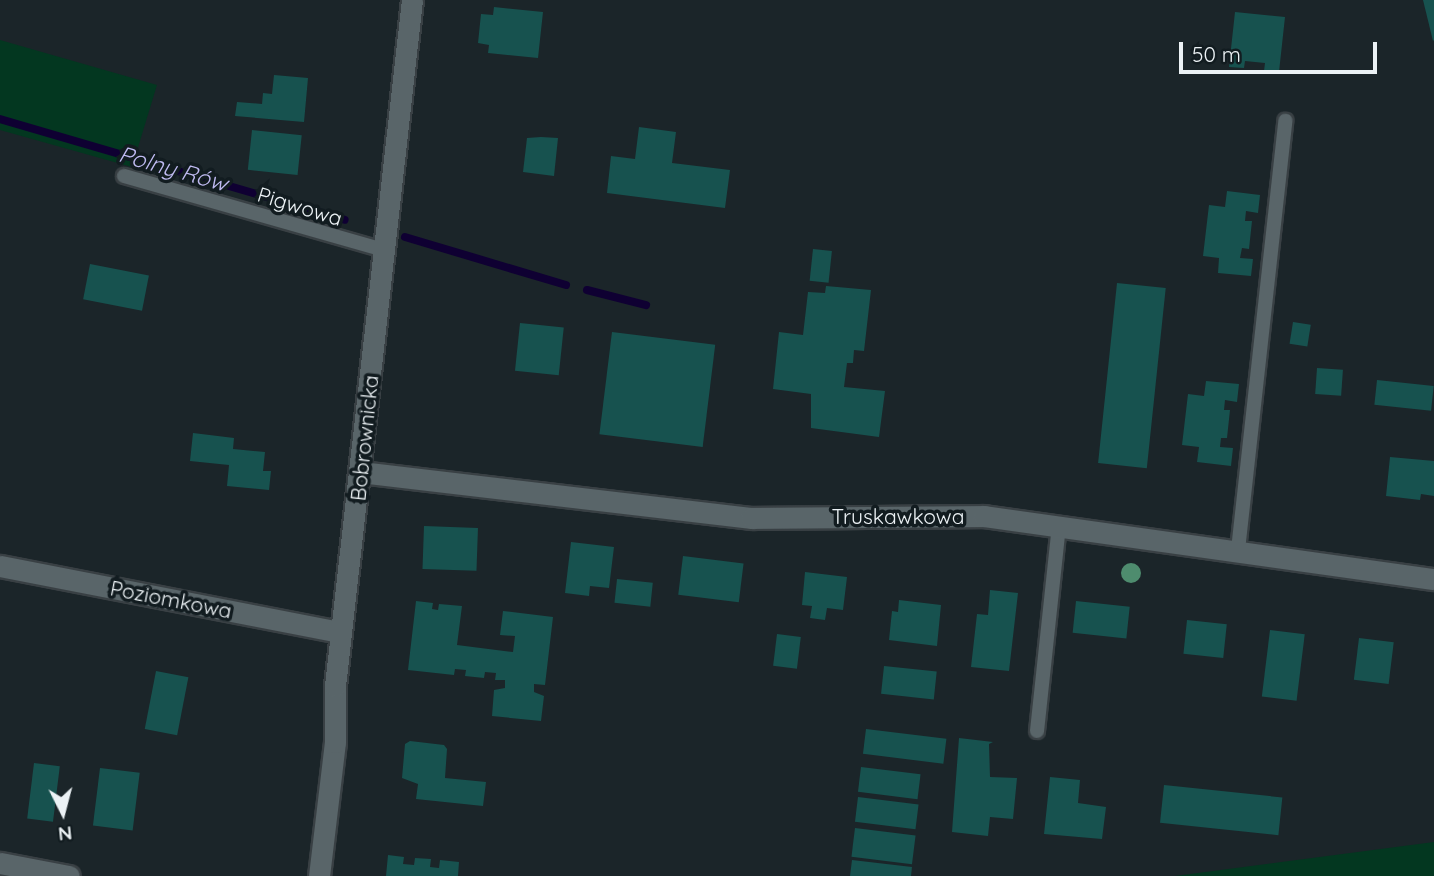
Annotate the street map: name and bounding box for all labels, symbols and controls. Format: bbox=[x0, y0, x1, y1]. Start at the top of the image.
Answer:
scale bar bbox=[1182, 28, 1380, 72]
text: 50 m bbox=[1192, 41, 1241, 67]
water label: Polny Rów bbox=[115, 140, 231, 198]
street label: Pigwowa bbox=[255, 181, 345, 231]
street label: Bobrownicka bbox=[345, 374, 383, 502]
street label: Truskawkowa bbox=[832, 503, 964, 529]
street label: Poziomkowa bbox=[108, 575, 234, 623]
north arrow bbox=[28, 778, 98, 848]
text: N bbox=[57, 821, 73, 847]

